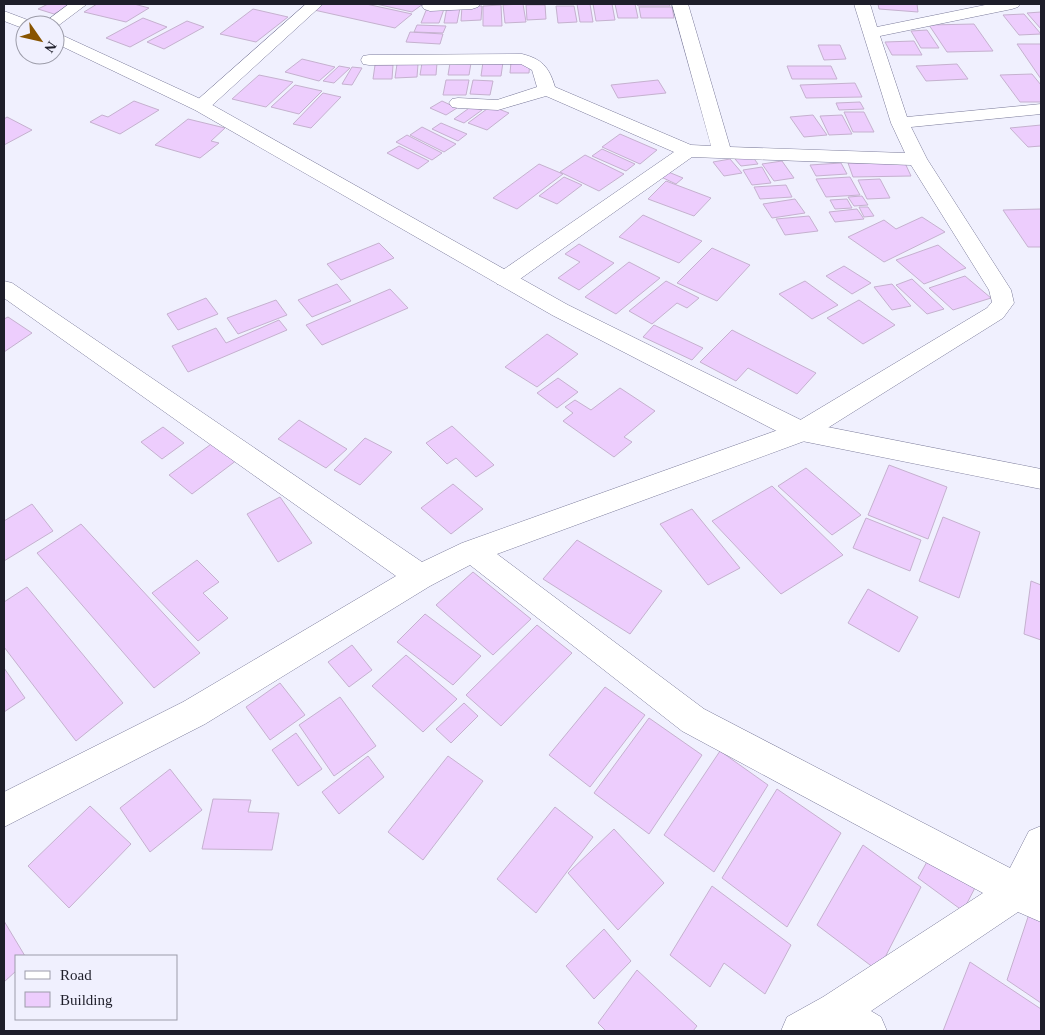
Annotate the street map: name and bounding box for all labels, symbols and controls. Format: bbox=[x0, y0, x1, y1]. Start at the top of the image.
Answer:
north arrow bbox=[15, 15, 65, 65]
text: N bbox=[41, 39, 59, 55]
legend bbox=[15, 955, 178, 1020]
text: Road bbox=[60, 967, 92, 983]
text: Building bbox=[60, 992, 113, 1008]

